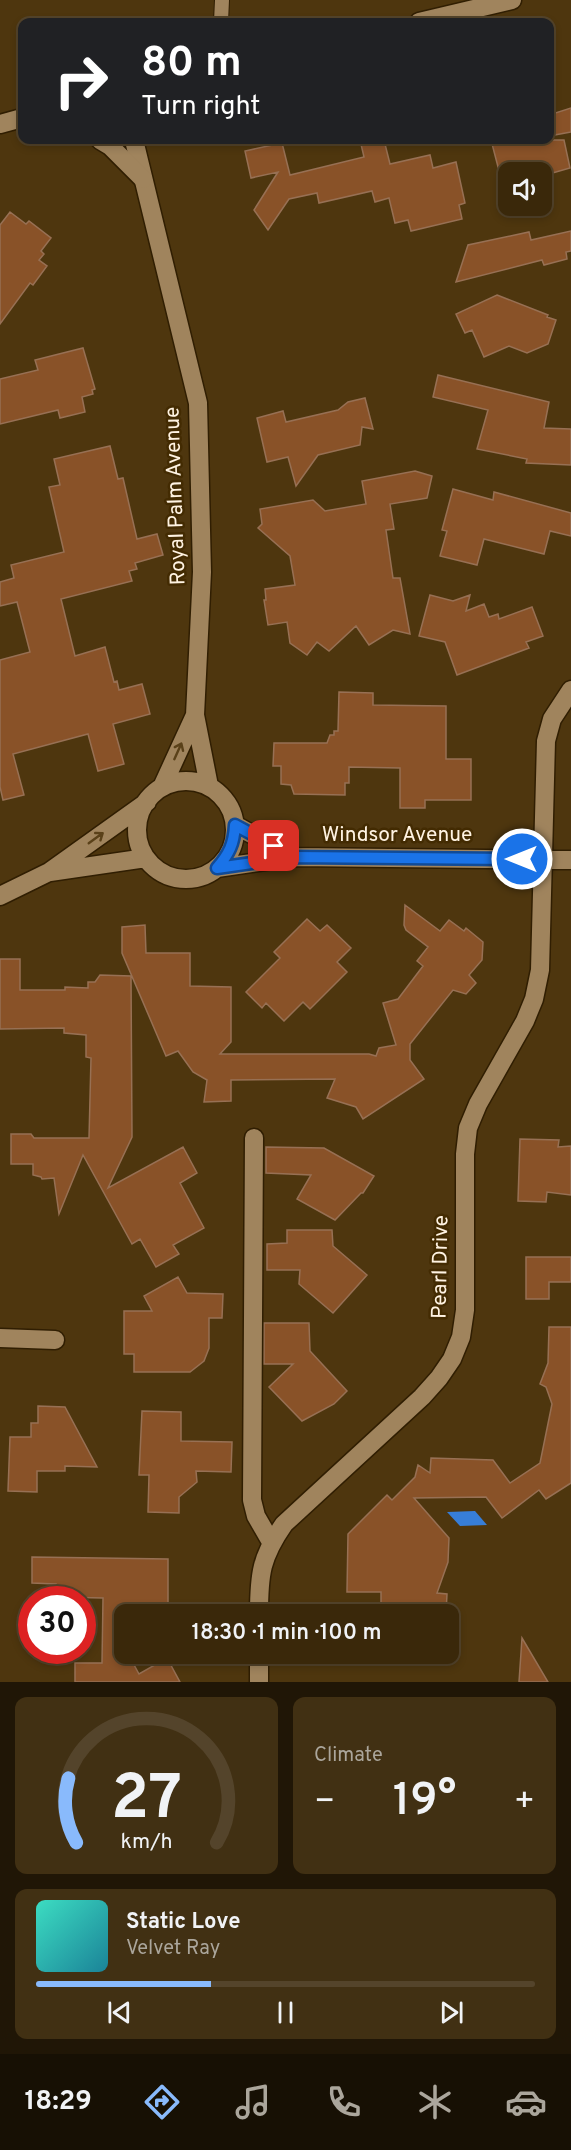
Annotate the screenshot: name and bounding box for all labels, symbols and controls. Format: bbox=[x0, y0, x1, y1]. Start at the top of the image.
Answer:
text: 80 m bbox=[141, 38, 242, 91]
icon: right bbox=[42, 42, 120, 120]
text: Turn right bbox=[141, 90, 260, 124]
map controls bbox=[498, 162, 552, 216]
button: sound bbox=[498, 162, 552, 216]
street label: Royal Palm Avenue bbox=[159, 406, 193, 586]
one-way arrow bbox=[174, 742, 185, 760]
pin bbox=[248, 820, 299, 871]
street label: Windsor Avenue bbox=[322, 822, 472, 849]
position arrow bbox=[490, 827, 554, 891]
icon: arrive bbox=[257, 829, 290, 862]
one-way arrow bbox=[88, 832, 104, 844]
street label: Pearl Drive bbox=[427, 1215, 455, 1319]
speed limit sign: 30 bbox=[18, 1586, 96, 1664]
text: 18:30 · 1 min · 100 m bbox=[192, 1620, 381, 1647]
text: Climate bbox=[314, 1743, 383, 1769]
text: 27 bbox=[111, 1762, 182, 1841]
text: 19° bbox=[393, 1774, 456, 1831]
text: − bbox=[314, 1782, 335, 1824]
text: + bbox=[514, 1782, 535, 1824]
text: km/h bbox=[120, 1829, 173, 1856]
text: Static Love bbox=[126, 1909, 240, 1936]
text: Velvet Ray bbox=[126, 1936, 220, 1962]
icon: previous bbox=[103, 1996, 136, 2029]
icon: pause bbox=[269, 1996, 302, 2029]
icon: next bbox=[435, 1996, 468, 2029]
icon: directions bbox=[141, 2081, 183, 2123]
icon: music bbox=[232, 2081, 274, 2123]
icon: phone bbox=[323, 2081, 365, 2123]
icon: climate bbox=[414, 2081, 456, 2123]
icon: car bbox=[505, 2081, 547, 2123]
text: 18:29 bbox=[24, 2085, 92, 2119]

